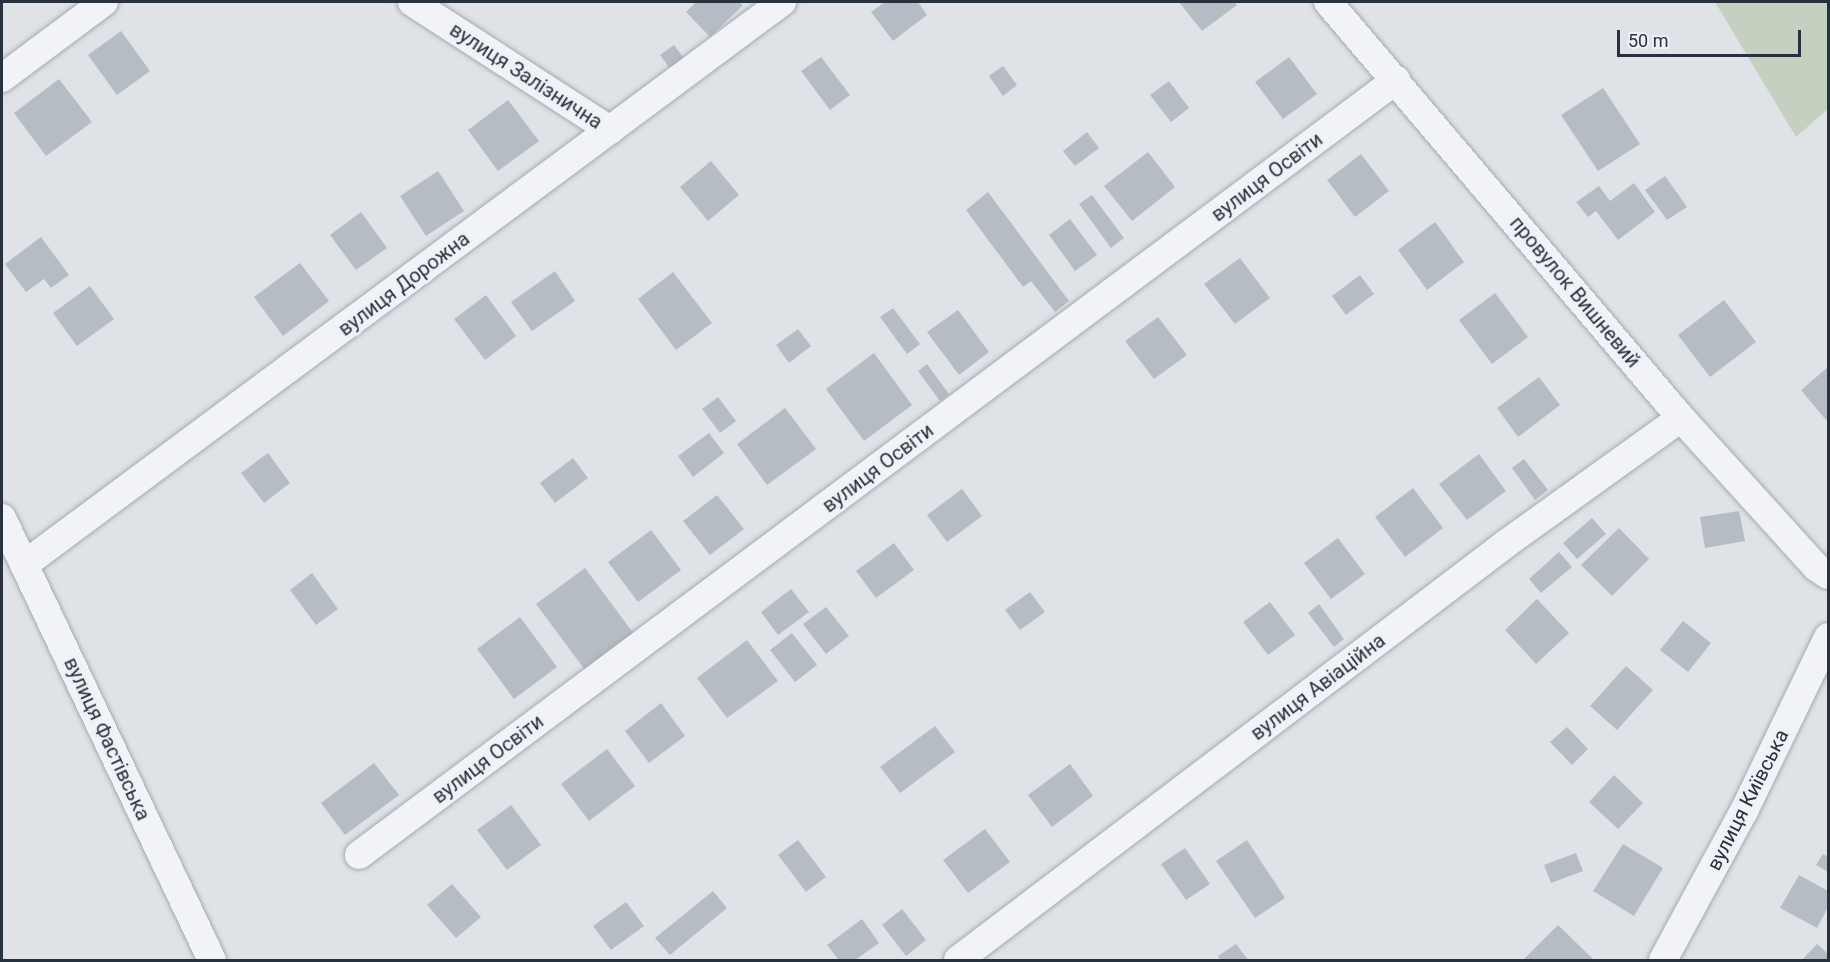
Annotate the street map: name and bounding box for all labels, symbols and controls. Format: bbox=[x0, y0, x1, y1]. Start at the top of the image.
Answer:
street label: вулиця Залізнична bbox=[445, 18, 607, 134]
scale bar bbox=[1620, 18, 1804, 56]
text: 50 m bbox=[1628, 30, 1668, 51]
street label: вулиця Освіти bbox=[1207, 127, 1327, 227]
street label: провулок Вишневий bbox=[1505, 211, 1645, 373]
street label: вулиця Дорожна bbox=[334, 227, 474, 341]
street label: вулиця Освіти bbox=[818, 418, 938, 518]
street label: вулиця Авіаційна bbox=[1246, 629, 1390, 745]
street label: вулиця Фастівська bbox=[59, 654, 155, 824]
street label: вулиця Освіти bbox=[428, 709, 548, 809]
street label: вулиця Київська bbox=[1702, 726, 1794, 874]

